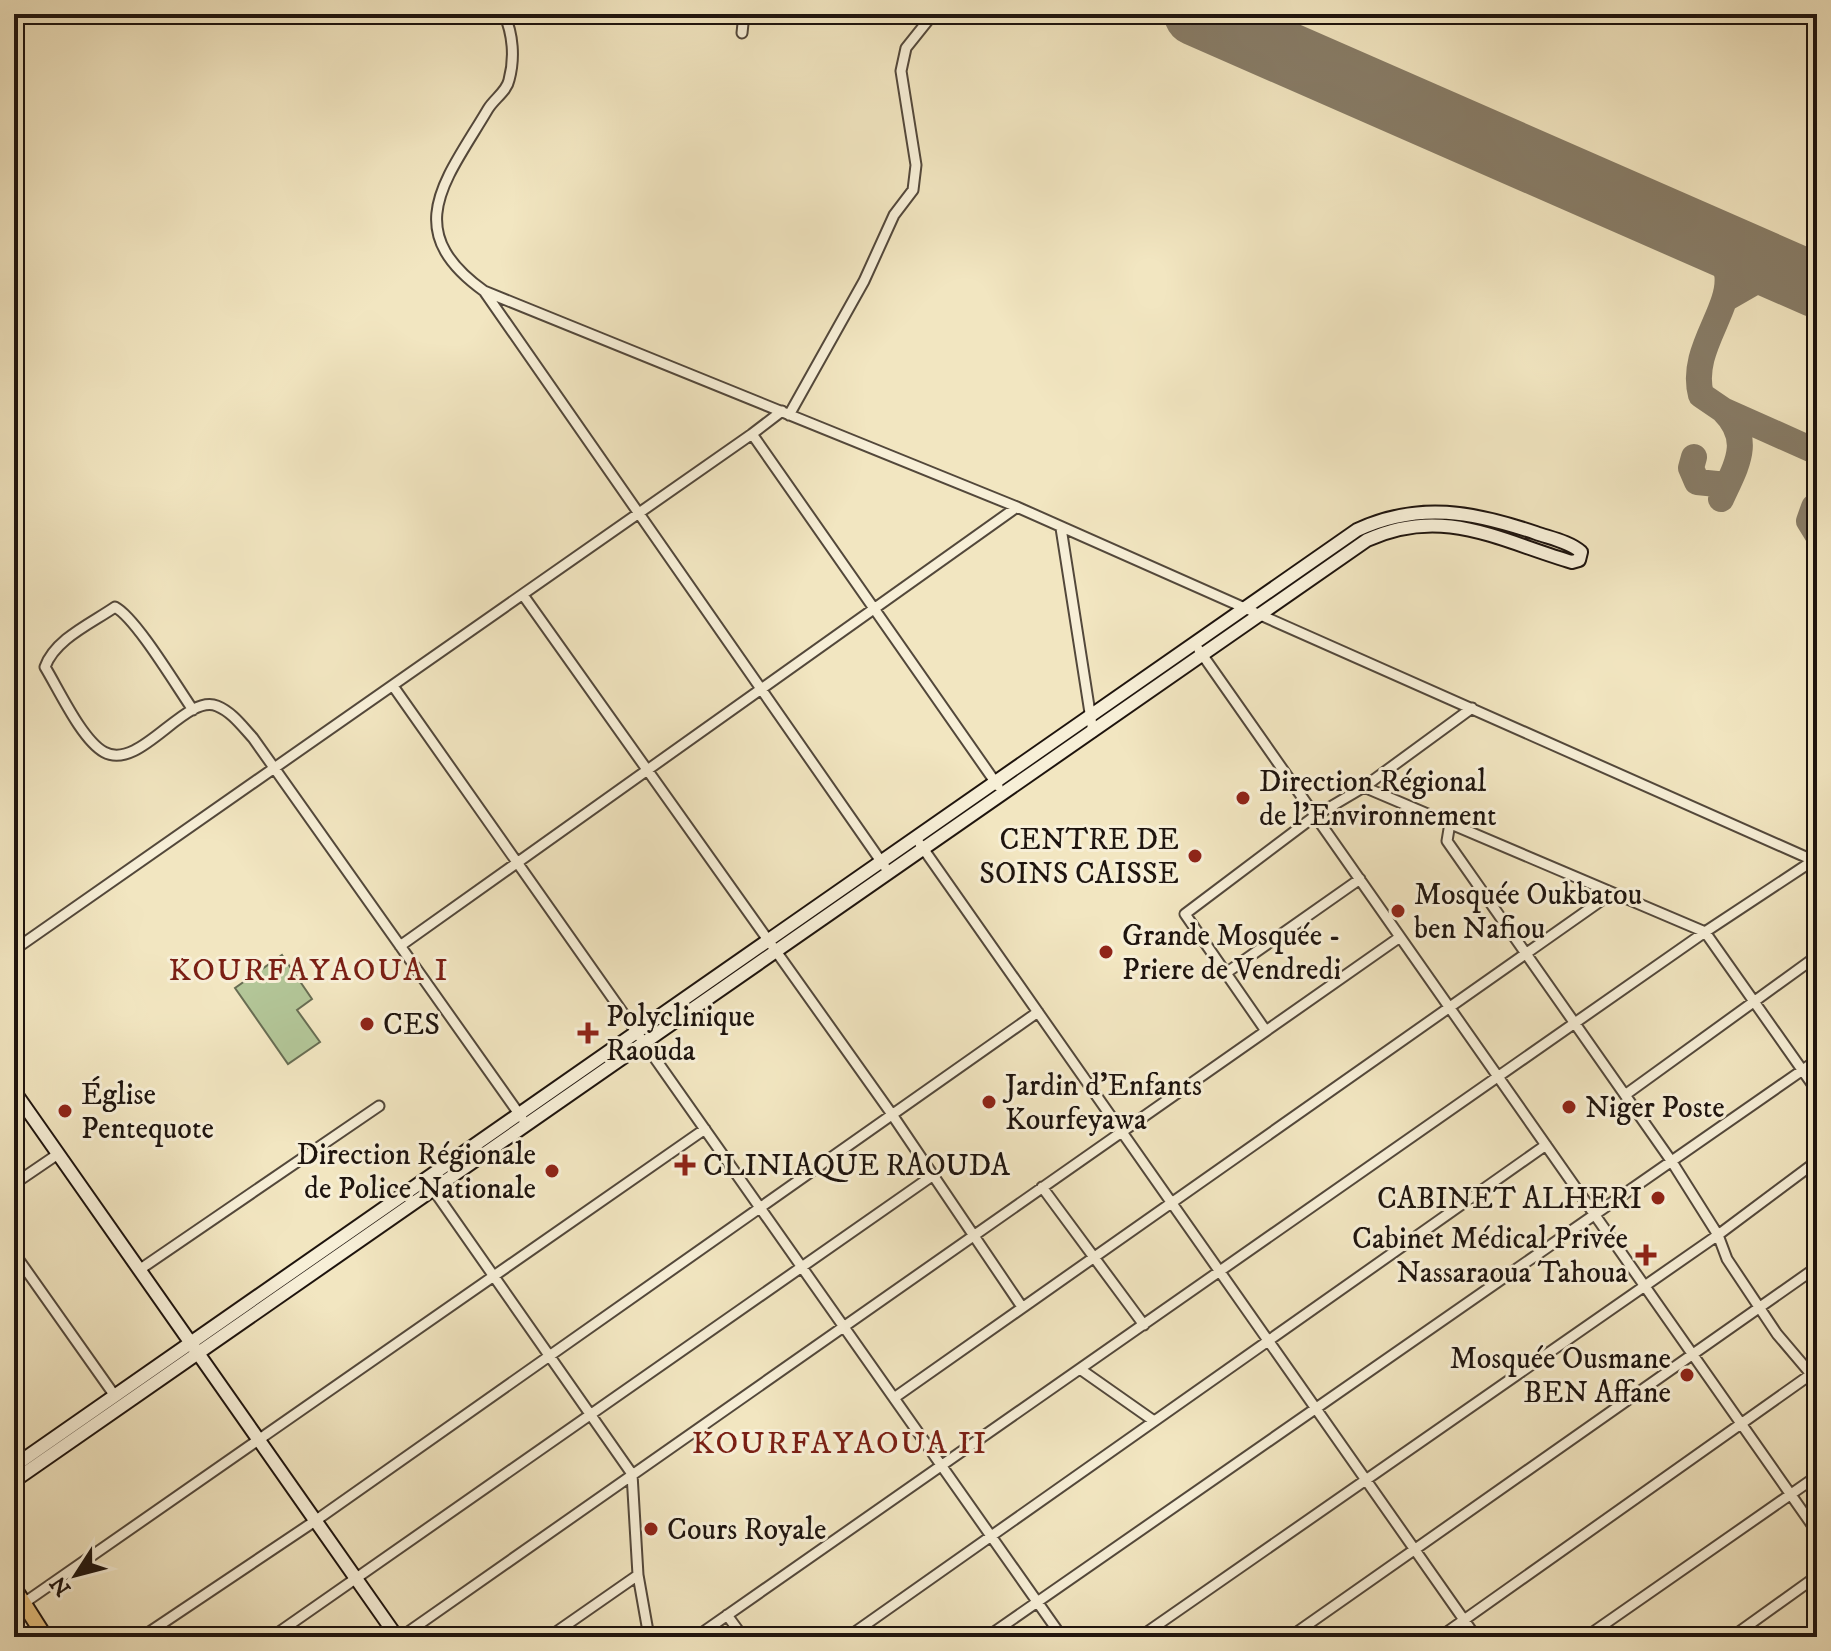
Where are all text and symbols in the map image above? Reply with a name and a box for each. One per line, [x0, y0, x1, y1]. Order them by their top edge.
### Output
place label: Direction Régional de l'Environnement [1259, 764, 1497, 835]
marker: Direction Régional de l'Environnement [1234, 789, 1252, 807]
place label: CENTRE DE SOINS CAISSE [979, 822, 1179, 893]
marker: CENTRE DE SOINS CAISSE [1186, 847, 1204, 865]
place label: Mosquée Oukbatou ben Nafiou [1414, 877, 1642, 948]
marker: Mosquée Oukbatou ben Nafiou [1389, 902, 1407, 920]
place label: Grande Mosquée - Priere de Vendredi [1122, 918, 1341, 989]
marker: Grande Mosquée - Priere de Vendredi [1097, 943, 1115, 961]
district label: KOURFAYAOUA I [168, 951, 450, 991]
place label: Polyclinique Raouda [606, 999, 755, 1070]
place label: CES [383, 1007, 440, 1044]
marker: CES [358, 1015, 376, 1033]
marker: Polyclinique Raouda [577, 1022, 599, 1044]
place label: Jardin d'Enfants Kourfeyawa [1002, 1068, 1202, 1139]
place label: Église Pentequote [81, 1076, 214, 1148]
place label: Niger Poste [1585, 1090, 1725, 1127]
marker: Jardin d'Enfants Kourfeyawa [980, 1093, 998, 1111]
marker: Niger Poste [1560, 1098, 1578, 1116]
marker: Église Pentequote [56, 1102, 74, 1120]
place label: Direction Régionale de Police Nationale [296, 1137, 536, 1208]
place label: CLINIAQUE RAOUDA [703, 1148, 1011, 1185]
marker: CLINIAQUE RAOUDA [674, 1154, 696, 1176]
marker: Direction Régionale de Police Nationale [543, 1162, 561, 1180]
place label: CABINET ALHERI [1377, 1181, 1642, 1218]
marker: CABINET ALHERI [1649, 1189, 1667, 1207]
place label: Cabinet Médical Privée Nassaraoua Tahoua [1352, 1221, 1628, 1292]
marker: Cabinet Médical Privée Nassaraoua Tahoua [1635, 1244, 1657, 1266]
place label: Mosquée Ousmane BEN Affane [1450, 1341, 1671, 1412]
marker: Mosquée Ousmane BEN Affane [1678, 1366, 1696, 1384]
district label: KOURFAYAOUA II [692, 1424, 988, 1464]
place label: Cours Royale [667, 1512, 826, 1549]
marker: Cours Royale [642, 1520, 660, 1538]
north arrow [36, 1535, 116, 1615]
text: N [45, 1571, 77, 1601]

